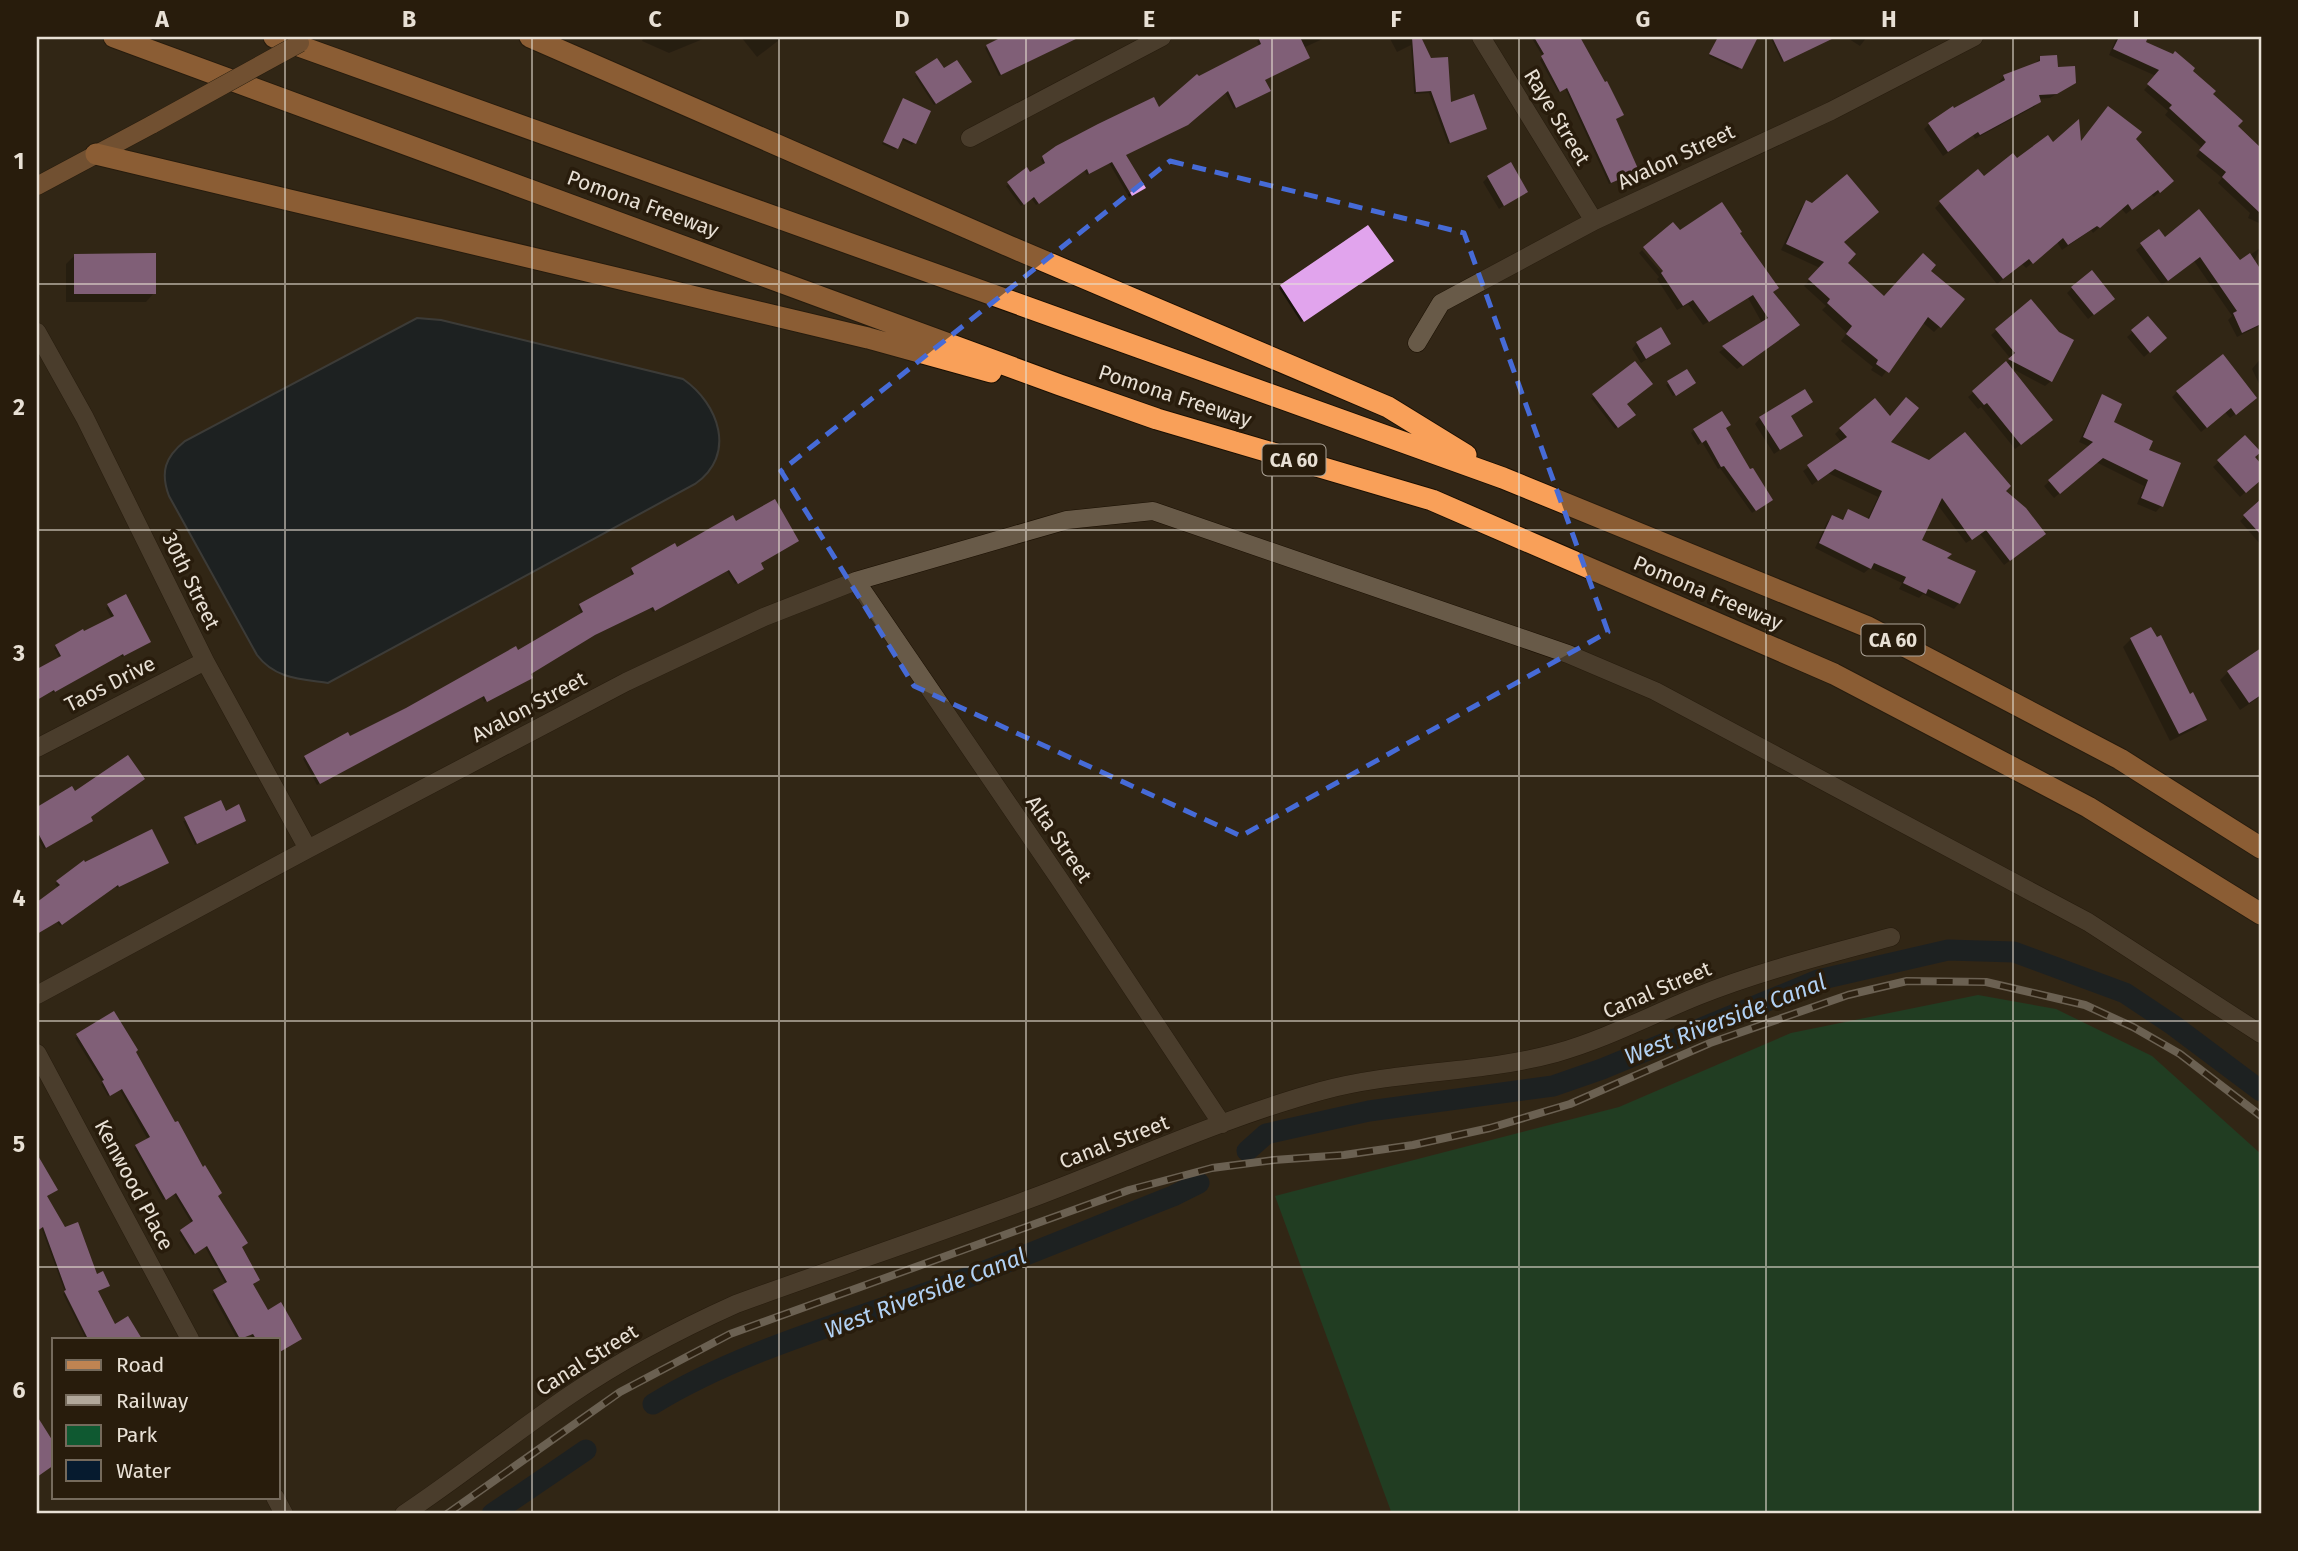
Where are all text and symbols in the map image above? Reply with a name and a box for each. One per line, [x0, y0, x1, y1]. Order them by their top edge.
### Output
text: A [154, 5, 169, 33]
text: B [402, 5, 416, 33]
text: C [648, 5, 662, 33]
text: D [895, 5, 910, 33]
text: E [1143, 5, 1155, 33]
text: F [1390, 5, 1402, 33]
text: G [1636, 5, 1650, 33]
text: H [1881, 5, 1897, 33]
text: I [2133, 5, 2139, 33]
street label: Raye Street [1518, 64, 1596, 170]
street label: Avalon Street [1613, 118, 1739, 195]
text: 1 [14, 147, 24, 175]
street label: Pomona Freeway [564, 164, 723, 244]
street label: Pomona Freeway [1095, 359, 1256, 433]
text: 2 [13, 393, 25, 421]
road number: CA 60 [1262, 444, 1326, 475]
street label: 30th Street [156, 528, 226, 634]
street label: Pomona Freeway [1629, 550, 1787, 636]
road number: CA 60 [1862, 624, 1924, 656]
text: 3 [12, 639, 25, 667]
street label: Taos Drive [60, 650, 160, 718]
street label: Avalon Street [467, 666, 591, 748]
street label: Alta Street [1020, 790, 1098, 888]
text: 4 [13, 884, 26, 912]
street label: Canal Street [1599, 955, 1715, 1024]
water label: West Riverside Canal [1620, 968, 1830, 1070]
street label: Canal Street [1056, 1109, 1173, 1175]
street label: Kenwood Place [89, 1115, 179, 1255]
text: 5 [13, 1130, 25, 1158]
water label: West Riverside Canal [820, 1242, 1030, 1344]
street label: Canal Street [531, 1318, 643, 1402]
legend [52, 1338, 280, 1498]
text: Road [116, 1352, 164, 1378]
text: 6 [13, 1376, 26, 1404]
text: Railway [116, 1388, 189, 1414]
text: Park [116, 1422, 158, 1448]
text: Water [116, 1458, 171, 1484]

